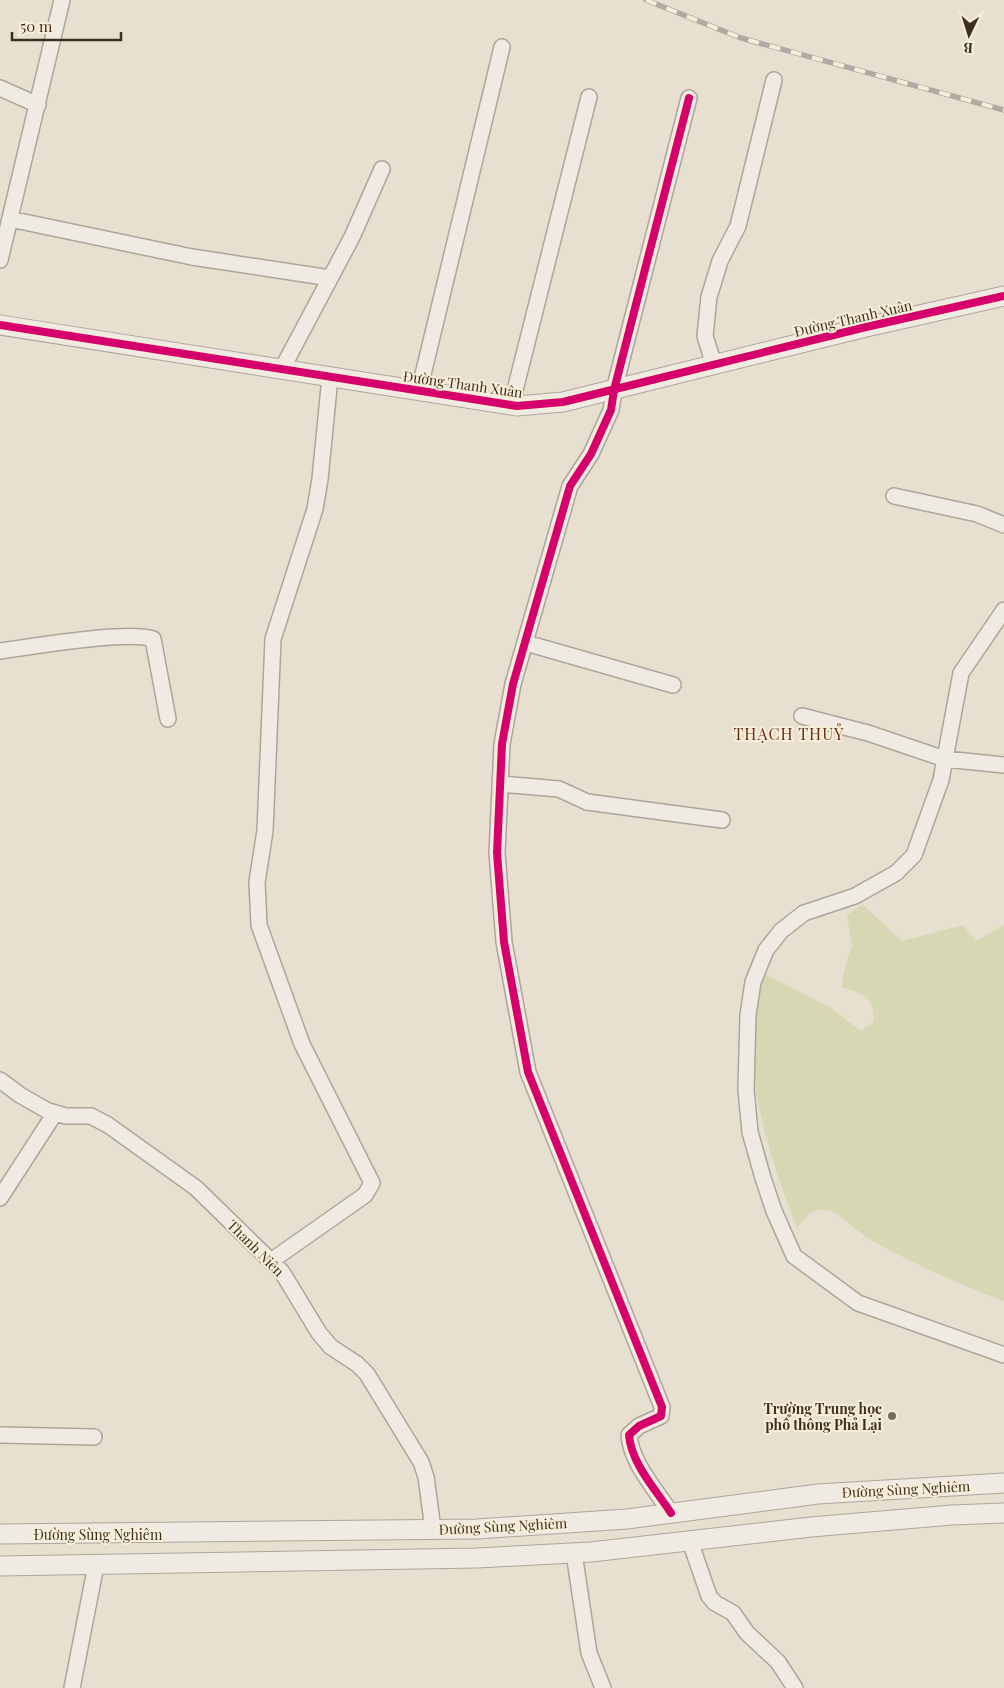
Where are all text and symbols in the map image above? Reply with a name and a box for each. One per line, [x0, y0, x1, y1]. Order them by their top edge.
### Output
scale bar [12, 10, 121, 42]
north arrow [944, 10, 994, 60]
text: 50 m [20, 16, 53, 36]
text: B [963, 39, 973, 58]
street label: Đường Thanh Xuân [792, 295, 914, 341]
street label: Đường Thanh Xuân [402, 366, 525, 402]
district label: THẠCH THUỶ [733, 723, 845, 744]
street label: Thanh Niên [223, 1215, 289, 1281]
place label: Trường Trung học phổ thông Phả Lại [763, 1399, 883, 1434]
marker: Trường Trung học phổ thông Phả Lại [886, 1410, 898, 1422]
street label: Đường Sùng Nghiêm [841, 1476, 971, 1502]
street label: Đường Sùng Nghiêm [438, 1513, 568, 1539]
street label: Đường Sùng Nghiêm [34, 1525, 163, 1544]

